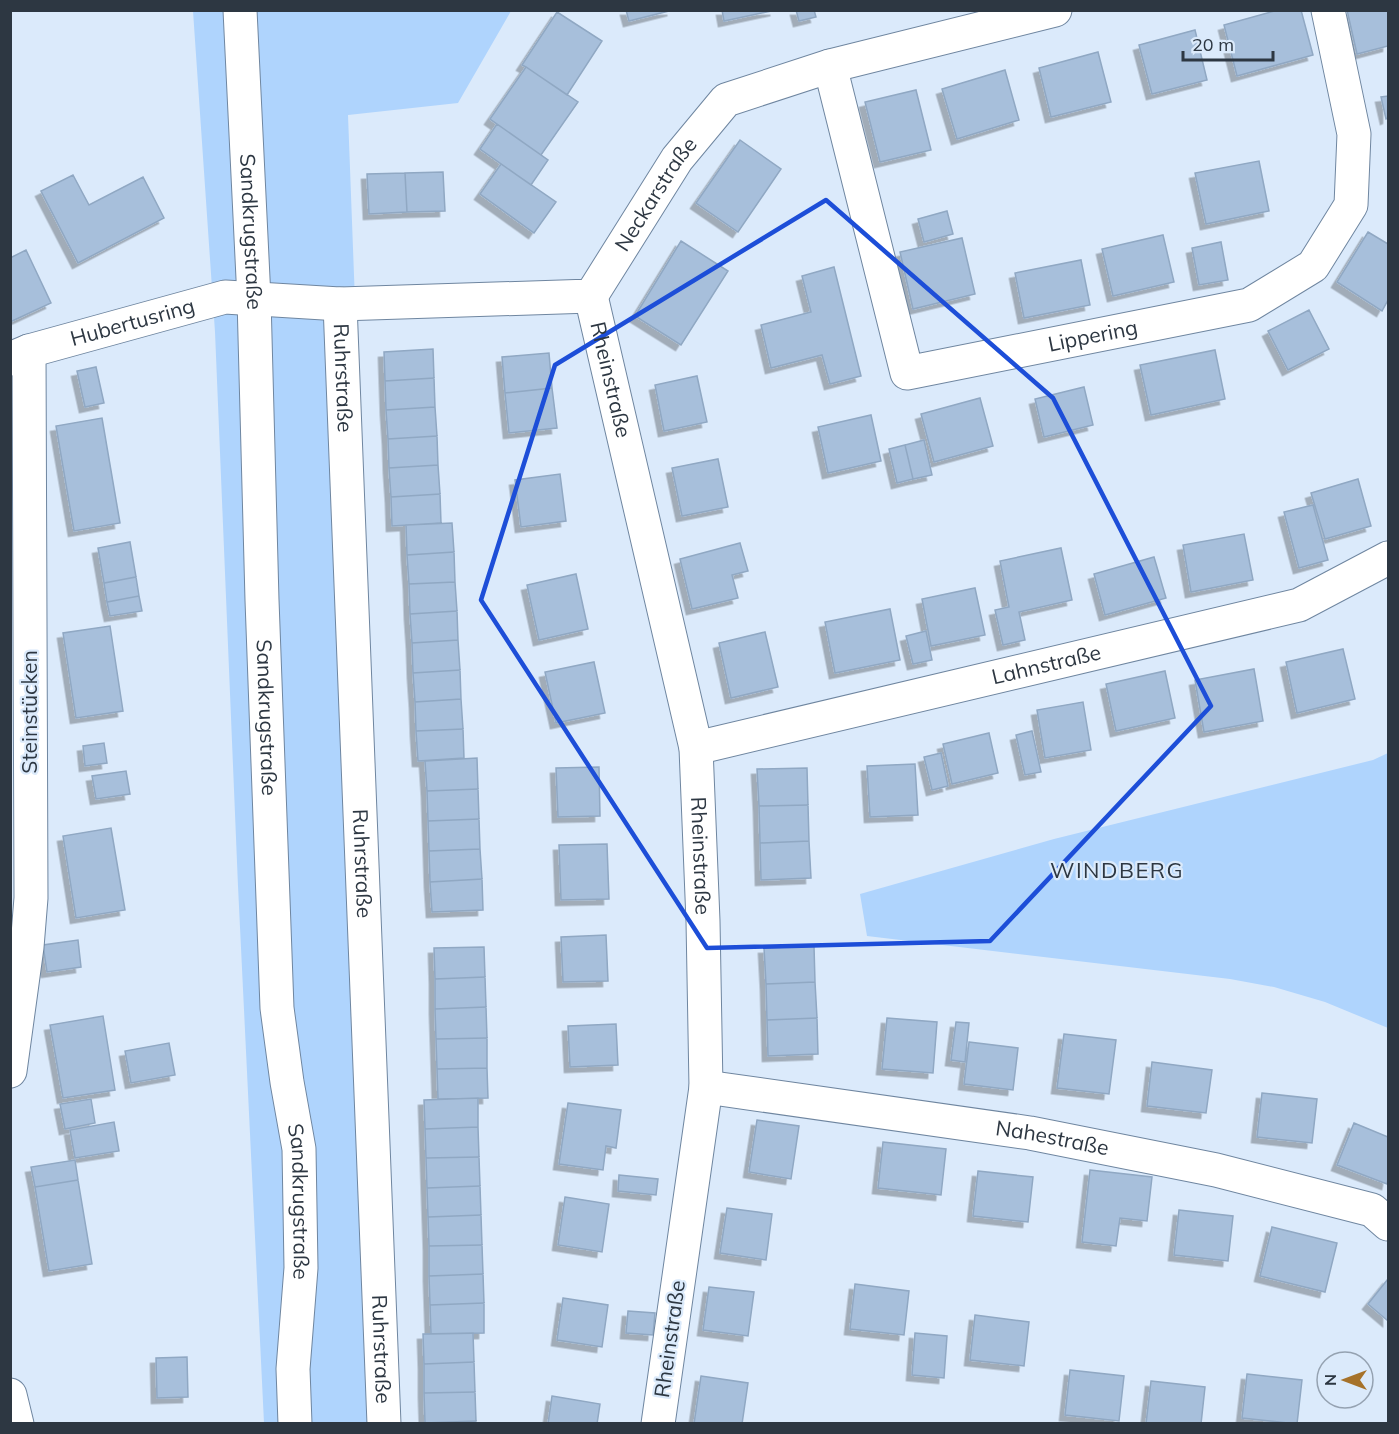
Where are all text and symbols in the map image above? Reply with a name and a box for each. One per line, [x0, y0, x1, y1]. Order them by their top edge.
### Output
scale bar [1183, 24, 1273, 62]
text: 20 m [1192, 33, 1234, 56]
street label: Neckarstraße [609, 131, 702, 256]
street label: Sandkrugstraße [235, 153, 268, 310]
street label: Hubertusring [67, 292, 197, 351]
street label: Lippering [1046, 313, 1140, 357]
street label: Rheinstraße [585, 319, 637, 440]
street label: Ruhrstraße [329, 323, 359, 433]
street label: Lahnstraße [989, 638, 1103, 689]
street label: Sandkrugstraße [251, 639, 283, 796]
street label: Steinstücken [16, 650, 42, 774]
street label: Rheinstraße [686, 796, 717, 915]
street label: Ruhrstraße [348, 809, 378, 919]
district label: WINDBERG [1050, 856, 1184, 884]
street label: Nahestraße [994, 1114, 1111, 1160]
street label: Sandkrugstraße [283, 1121, 315, 1281]
street label: Rheinstraße [648, 1279, 690, 1399]
street label: Ruhrstraße [367, 1294, 397, 1404]
north arrow [1315, 1350, 1375, 1410]
text: N [1320, 1374, 1340, 1386]

